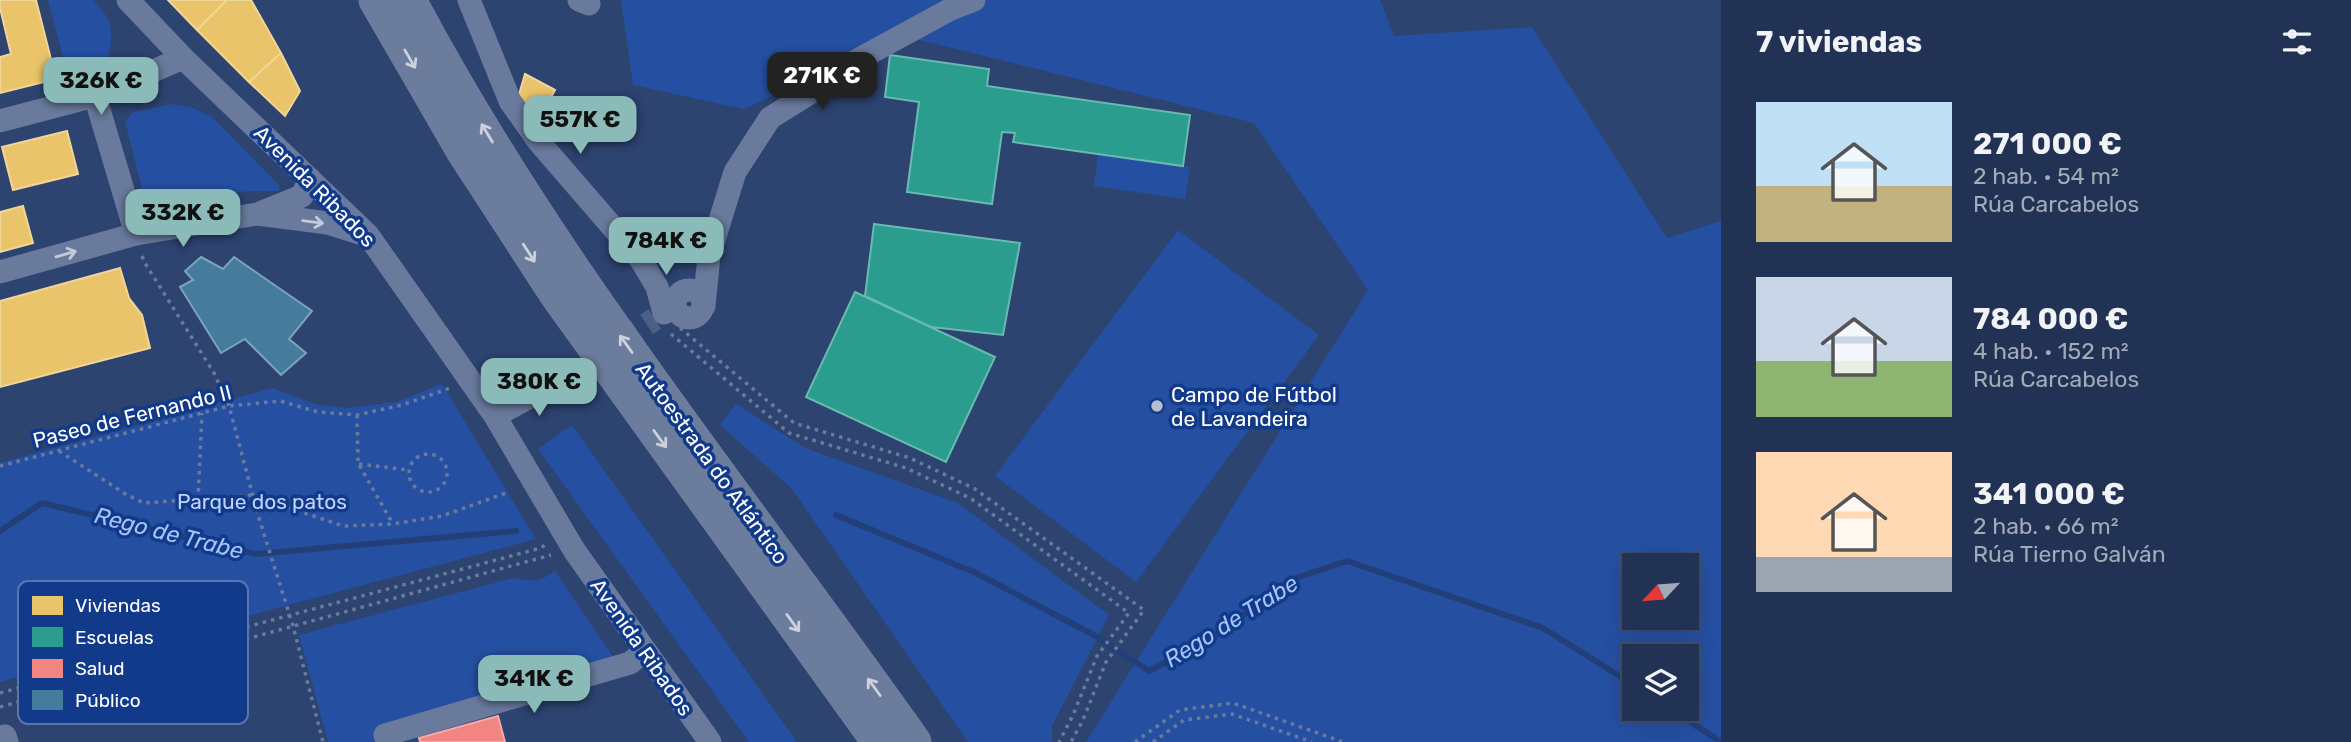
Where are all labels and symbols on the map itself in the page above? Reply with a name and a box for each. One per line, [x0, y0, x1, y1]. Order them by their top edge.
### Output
one-way arrow [404, 48, 417, 69]
pin: 271K € [765, 52, 879, 112]
pin: 326K € [44, 58, 158, 117]
pin: 557K € [523, 96, 637, 156]
street label: Avenida Ribados [249, 120, 381, 252]
one-way arrow [480, 124, 494, 144]
pin: 332K € [126, 190, 240, 249]
one-way arrow [301, 215, 324, 228]
pin: 784K € [609, 218, 723, 277]
one-way arrow [523, 242, 537, 262]
one-way arrow [54, 247, 77, 260]
one-way arrow [618, 335, 633, 354]
street label: Autoestrada do Atlántico [630, 357, 794, 569]
pin: 380K € [482, 358, 596, 418]
street label: Paseo de Fernando II [30, 379, 234, 453]
place label: Campo de Fútbol de Lavandeira [1171, 382, 1337, 431]
marker: Campo de Fútbol de Lavandeira [1149, 398, 1165, 414]
one-way arrow [653, 429, 667, 448]
park label: Parque dos patos [177, 489, 347, 514]
water label: Rego de Trabe [92, 501, 247, 565]
north arrow [1622, 553, 1699, 630]
water label: Rego de Trabe [1159, 569, 1303, 673]
street label: Avenida Ribados [585, 574, 699, 720]
legend [18, 581, 248, 724]
text: Viviendas [75, 594, 161, 617]
one-way arrow [786, 613, 800, 632]
text: Escuelas [75, 626, 154, 649]
pin: 341K € [477, 656, 591, 715]
text: Salud [75, 657, 125, 680]
one-way arrow [867, 677, 882, 696]
text: Público [75, 689, 141, 712]

